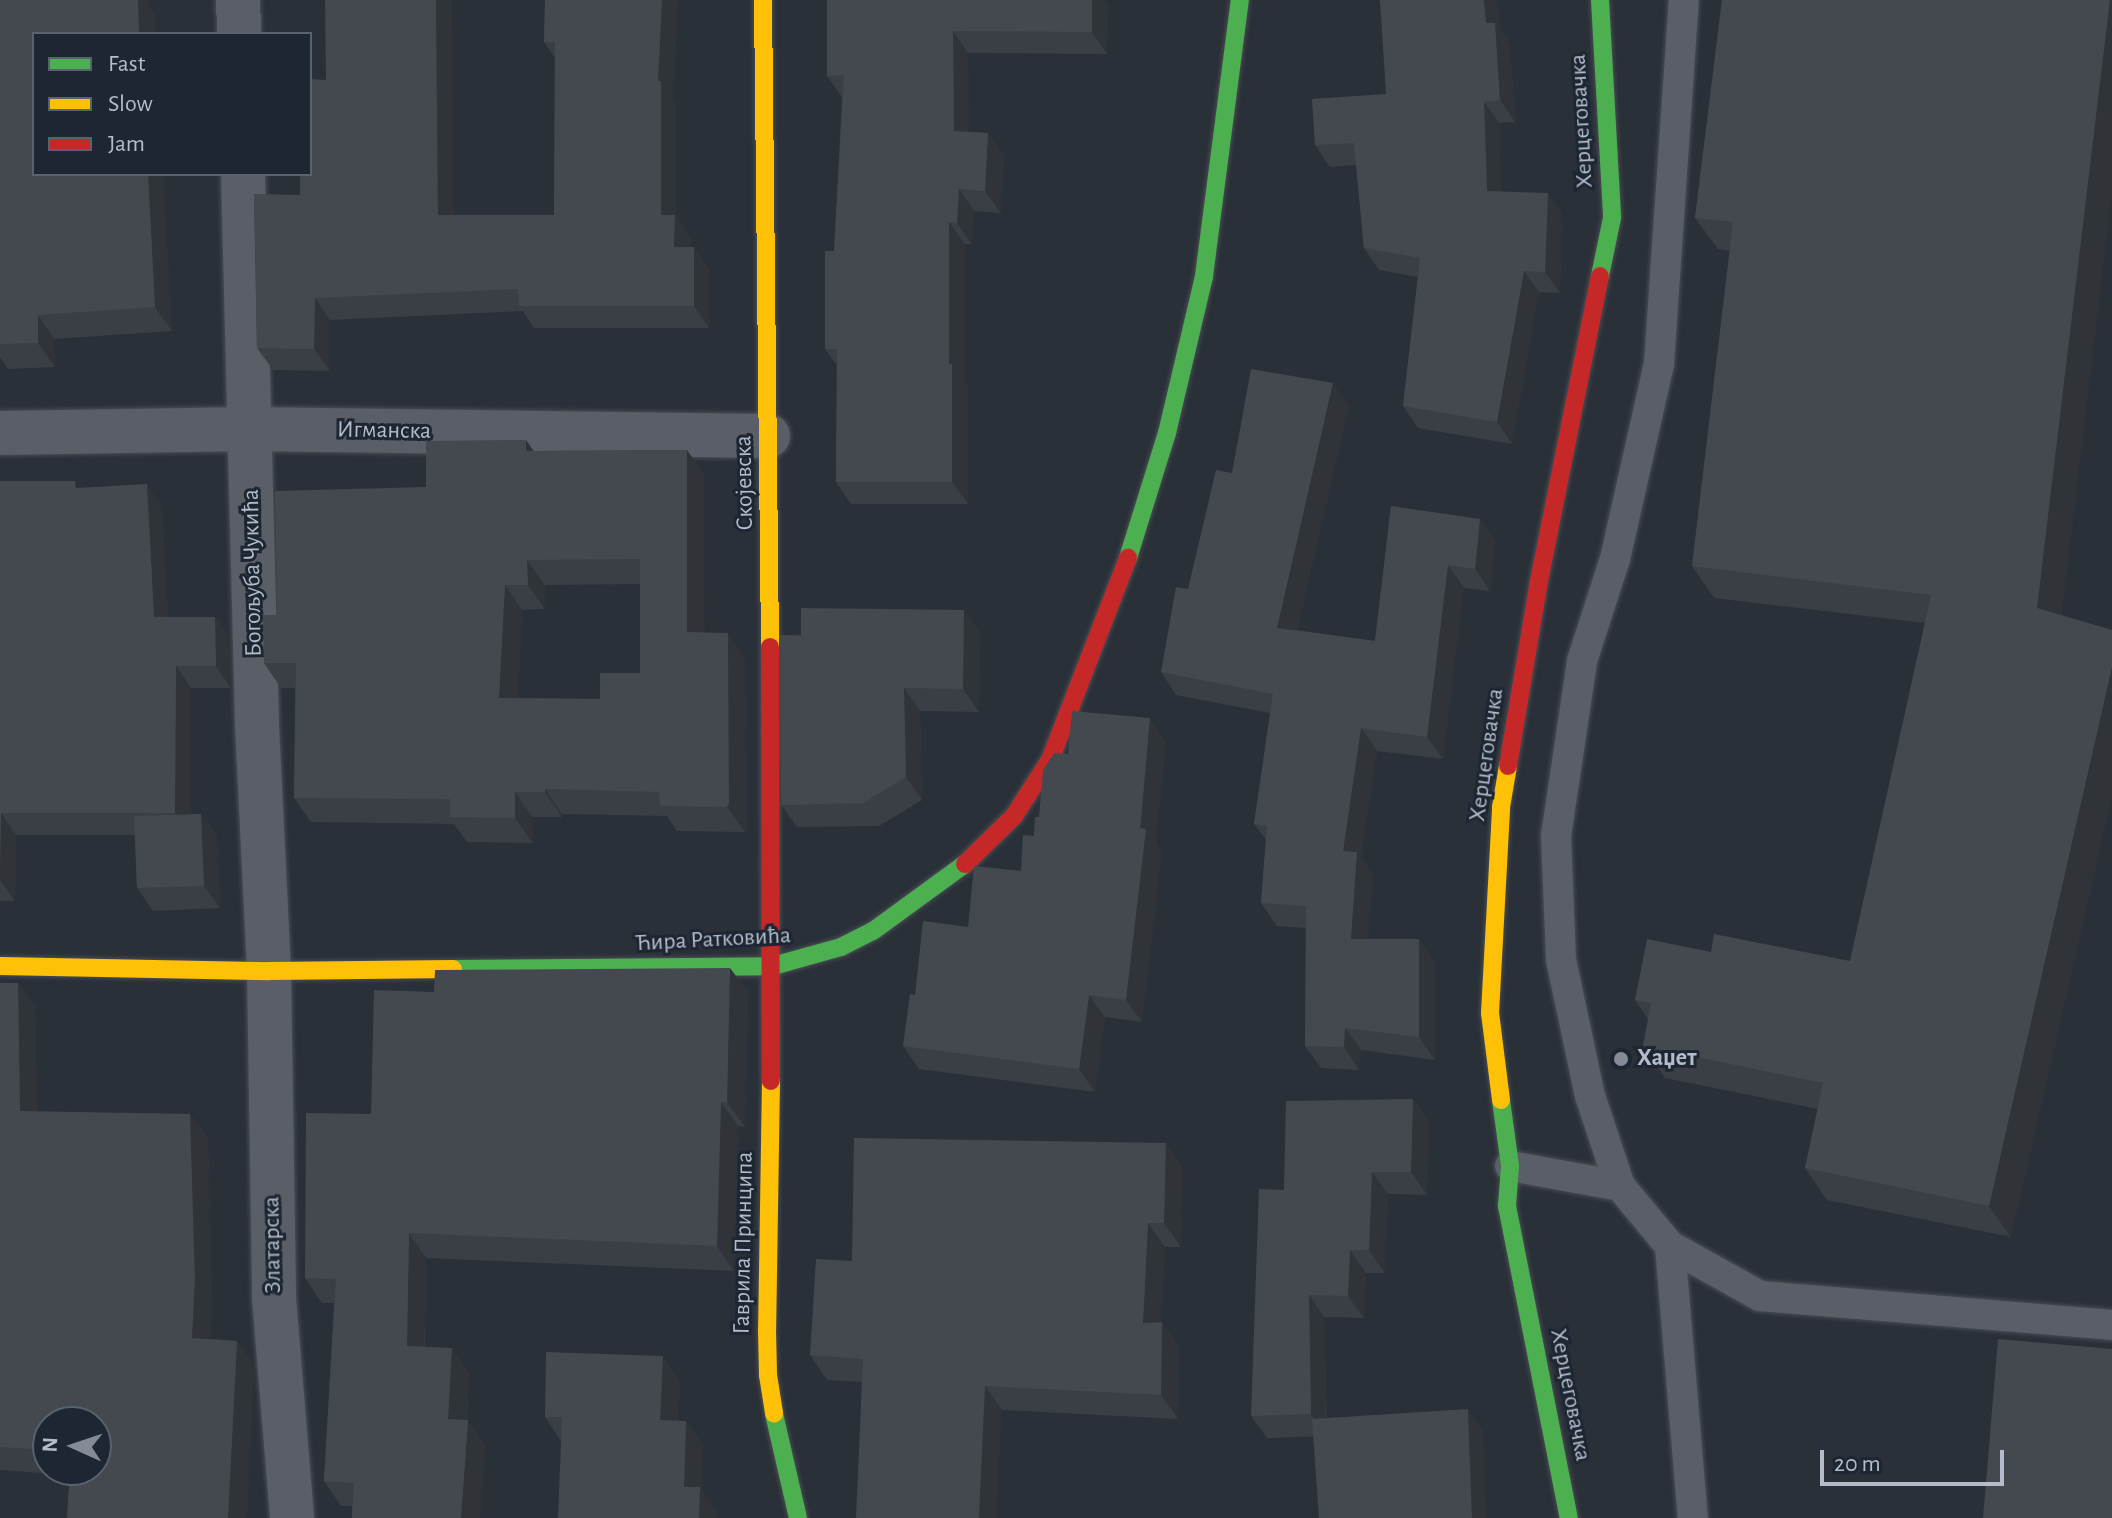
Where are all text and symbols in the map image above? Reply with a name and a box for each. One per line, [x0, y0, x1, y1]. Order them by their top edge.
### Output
legend [32, 32, 312, 176]
text: Fast [108, 52, 145, 76]
street label: Херцеговачка [1564, 53, 1600, 189]
text: Slow [108, 92, 153, 116]
text: Jam [108, 132, 145, 156]
street label: Игманска [337, 416, 431, 446]
street label: Скојевска [730, 435, 760, 531]
street label: Богољуба Чукића [237, 489, 269, 657]
street label: Херцеговачка [1463, 686, 1511, 824]
street label: Ћира Ратковића [634, 922, 792, 958]
place label: Хаџет [1637, 1045, 1697, 1073]
marker: Хаџет [1612, 1050, 1630, 1068]
street label: Гаврила Принципа [728, 1151, 760, 1335]
street label: Златарска [258, 1196, 288, 1294]
street label: Херцеговачка [1543, 1326, 1597, 1464]
north arrow [32, 1406, 112, 1486]
scale bar [1824, 1434, 2008, 1484]
text: N [39, 1437, 61, 1453]
text: 20 m [1834, 1452, 1881, 1476]

